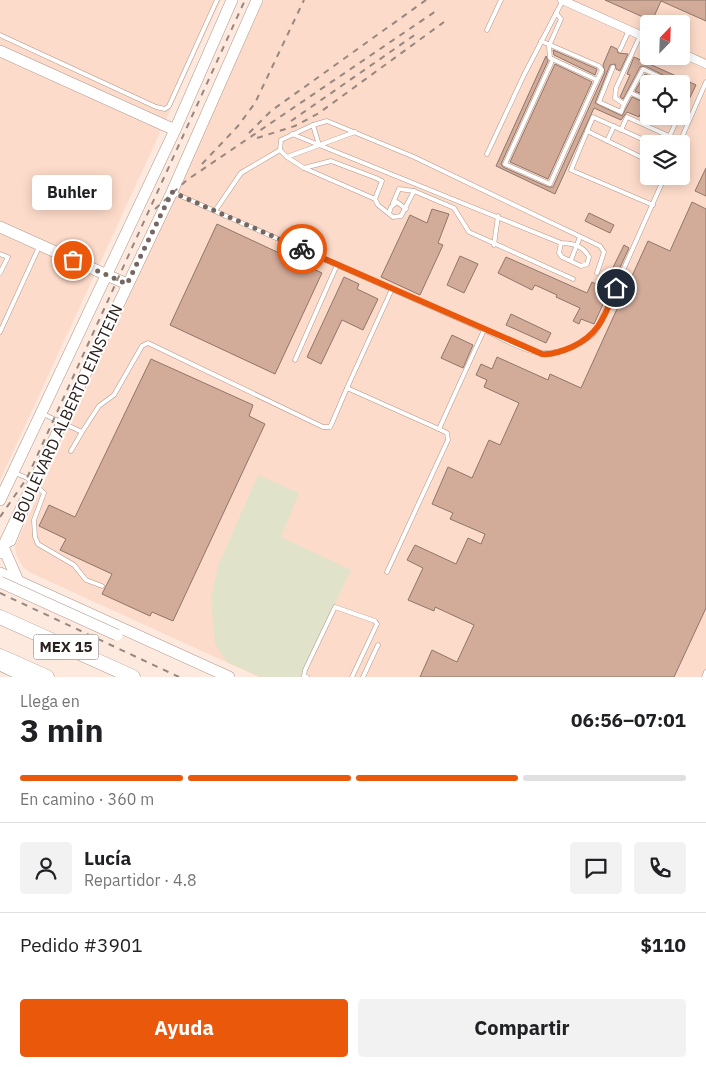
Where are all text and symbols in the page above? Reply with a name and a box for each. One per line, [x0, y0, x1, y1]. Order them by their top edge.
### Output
north arrow [640, 15, 690, 65]
map controls [640, 15, 690, 185]
button: locate [640, 75, 690, 125]
button: layers [640, 135, 690, 185]
callout: Buhler [33, 175, 113, 210]
text: Buhler [47, 182, 97, 202]
courier [277, 224, 327, 274]
icon: bike [288, 235, 316, 263]
pin [52, 239, 94, 281]
icon: bag [59, 246, 87, 274]
pin [595, 267, 637, 309]
icon: home [602, 274, 630, 302]
street label: BOULEVARD ALBERTO EINSTEIN [8, 301, 126, 525]
road number: MEX 15 [34, 634, 98, 660]
text: Llega en [20, 691, 80, 711]
text: 06:56–07:01 [571, 708, 686, 732]
text: 3 min [20, 709, 104, 751]
text: En camino · 360 m [20, 789, 154, 809]
button: person [20, 842, 72, 894]
button: chat [570, 842, 622, 894]
button: phone [634, 842, 686, 894]
text: Lucía [84, 846, 131, 870]
text: Repartidor · 4.8 [84, 870, 197, 890]
text: Pedido #3901 [20, 933, 143, 957]
text: $110 [640, 933, 686, 957]
button: Ayuda [20, 999, 348, 1057]
button: Compartir [358, 999, 686, 1057]

